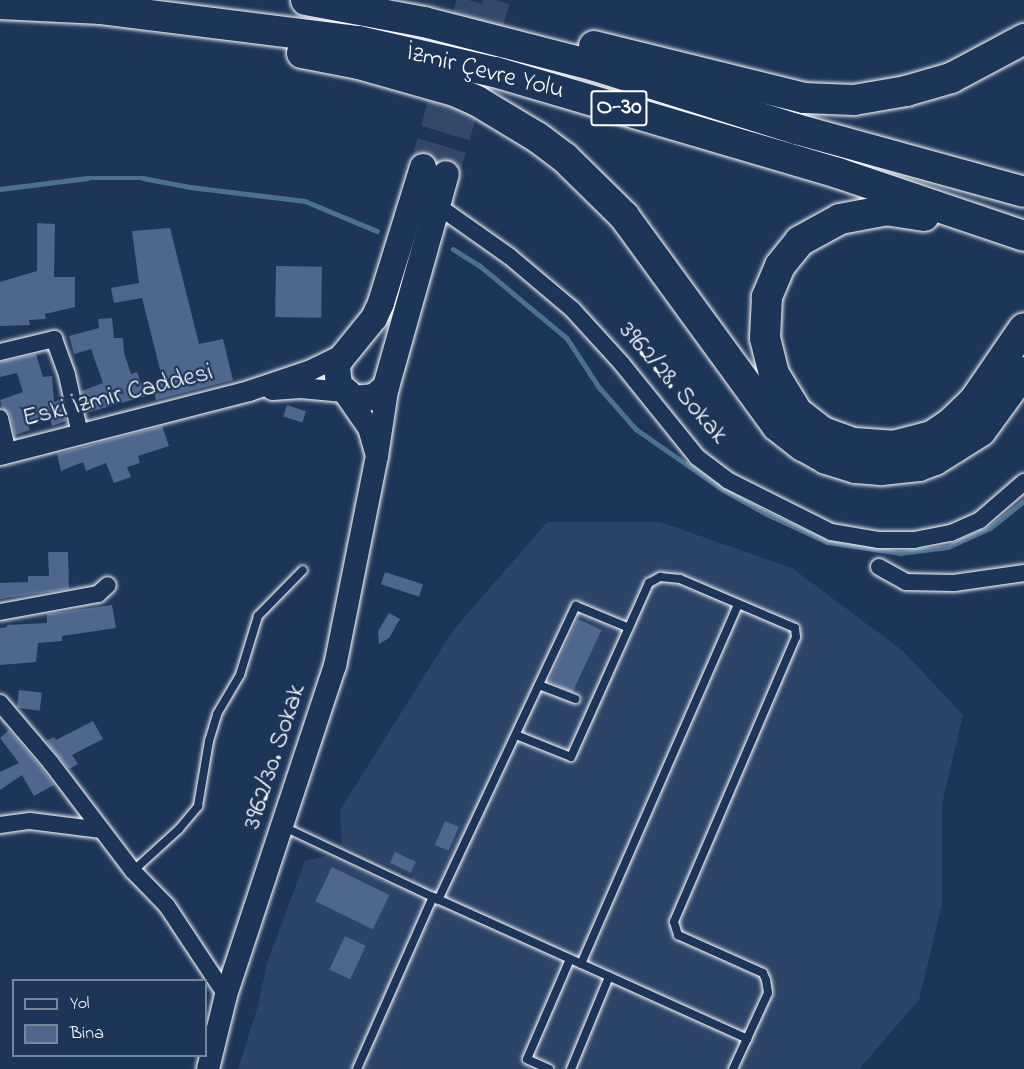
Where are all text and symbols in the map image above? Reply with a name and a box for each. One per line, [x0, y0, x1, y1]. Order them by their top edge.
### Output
street label: İzmir Çevre Yolu [403, 38, 567, 108]
road number: O-30 [589, 87, 649, 129]
street label: 3962/28. Sokak [610, 317, 734, 451]
street label: Eski İzmir Caddesi [20, 358, 216, 436]
street label: 3962/30. Sokak [238, 680, 314, 834]
legend [12, 979, 207, 1057]
text: Yol [70, 991, 90, 1017]
text: Bina [70, 1021, 104, 1047]

